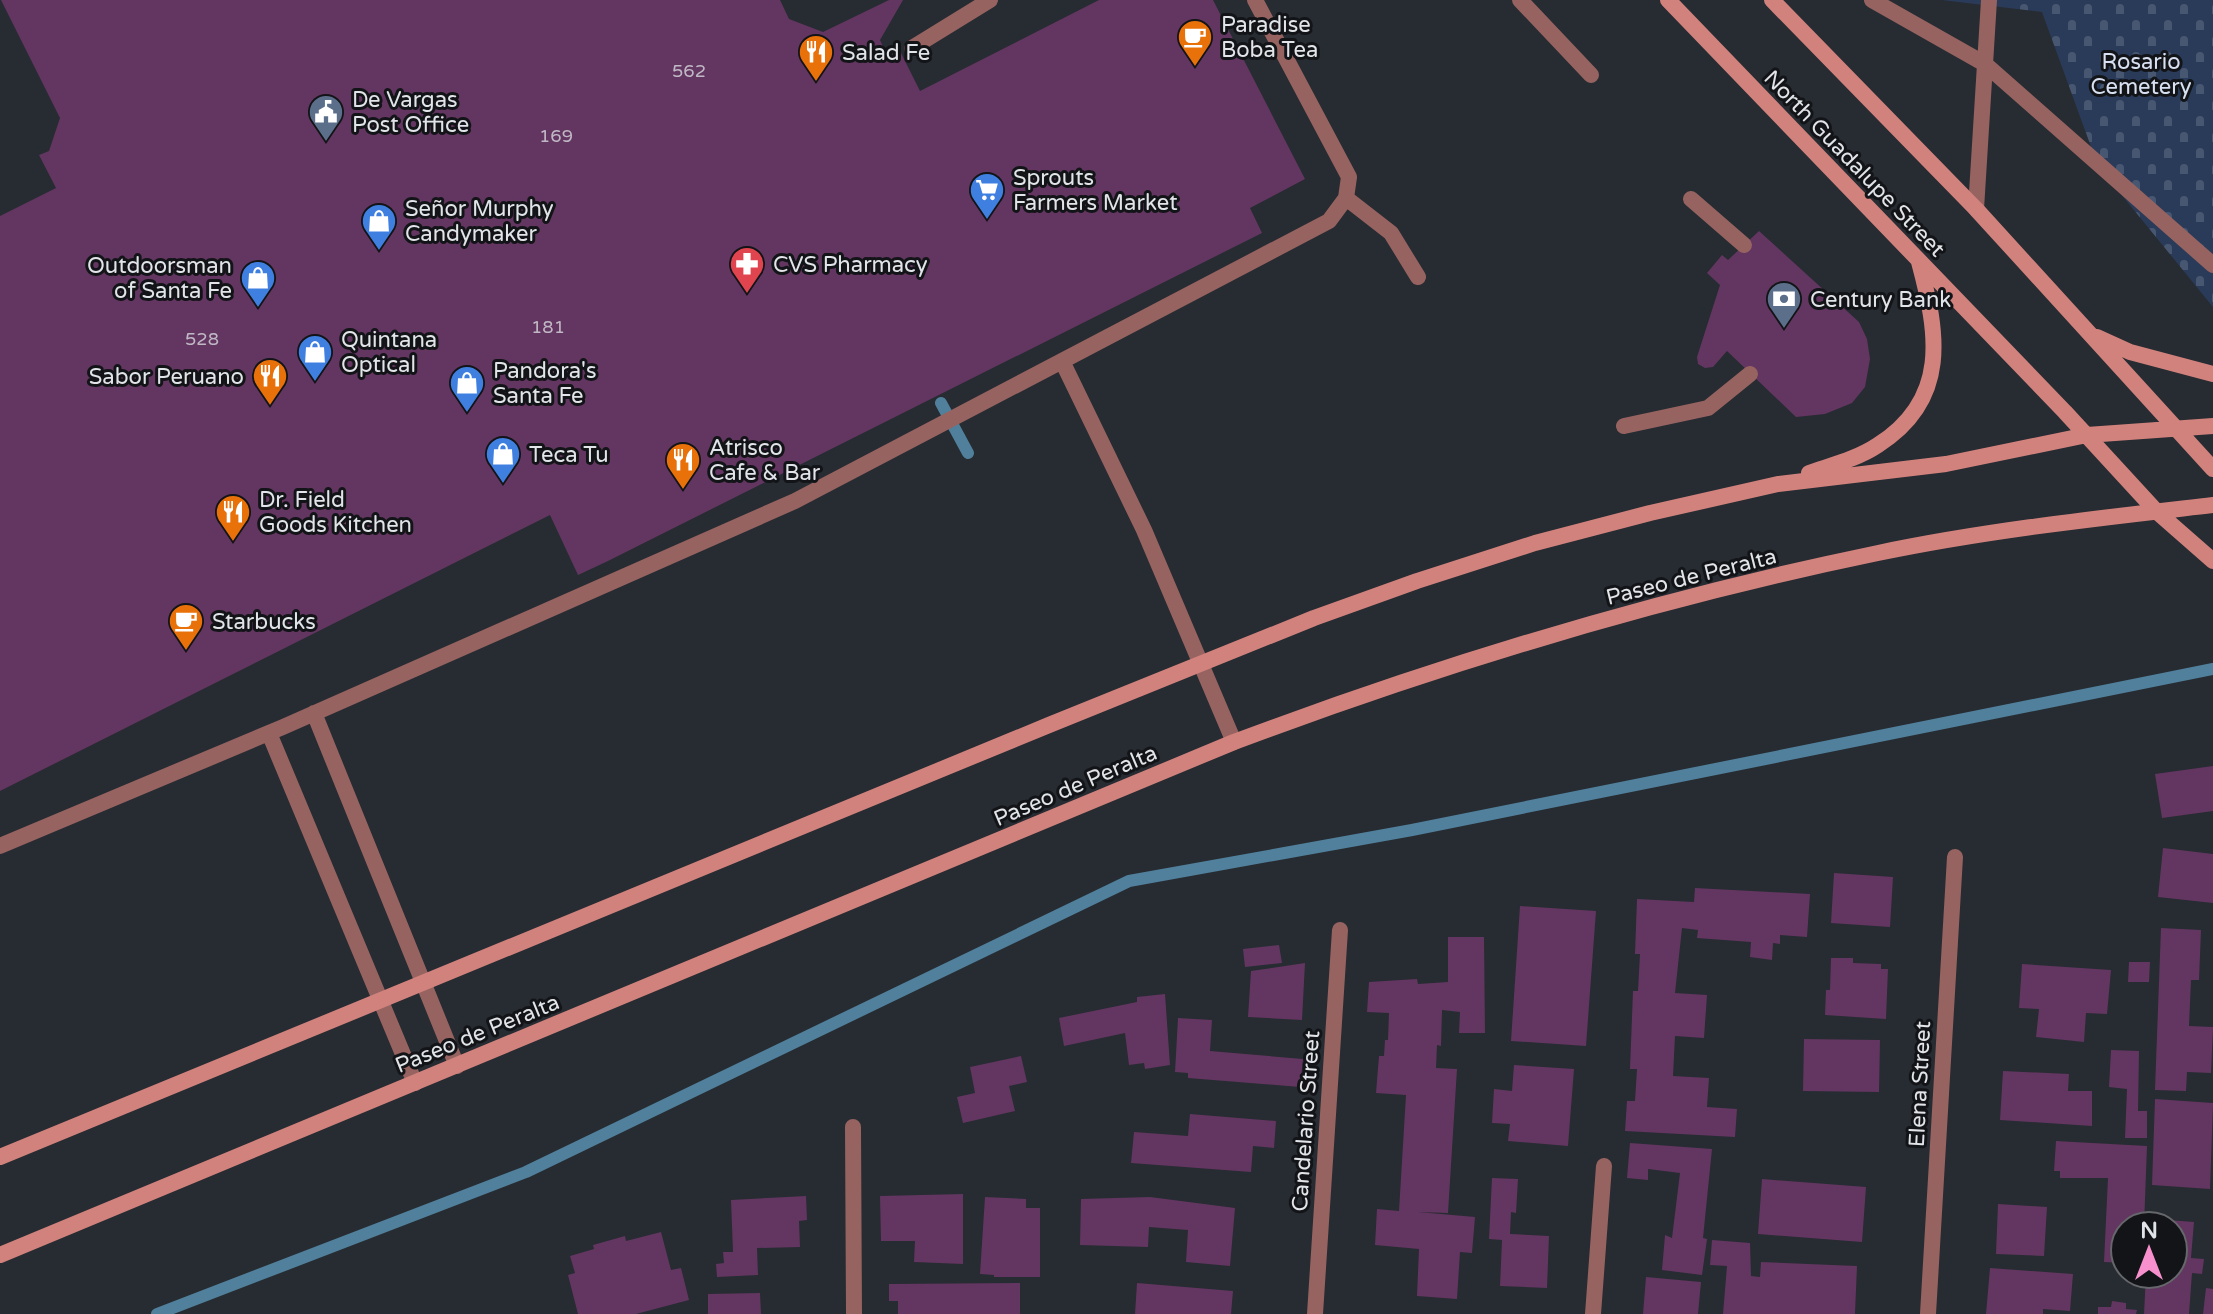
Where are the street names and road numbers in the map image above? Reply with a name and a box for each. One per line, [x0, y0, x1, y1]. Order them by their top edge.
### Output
street label: North Guadalupe Street [1758, 65, 1950, 262]
street label: Paseo de Peralta [1603, 543, 1779, 611]
street label: Paseo de Peralta [990, 740, 1161, 832]
street label: Paseo de Peralta [392, 989, 563, 1079]
street label: Elena Street [1904, 1020, 1936, 1148]
street label: Candelario Street [1287, 1030, 1325, 1212]

